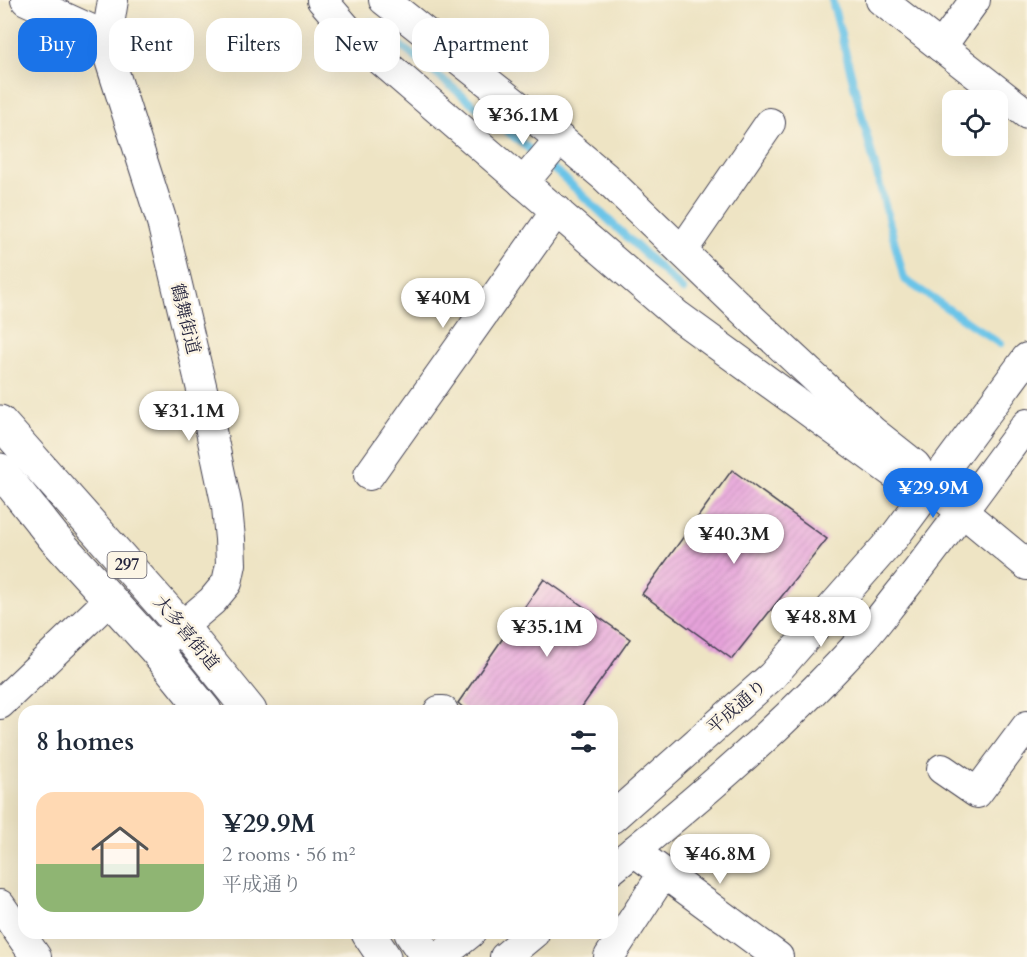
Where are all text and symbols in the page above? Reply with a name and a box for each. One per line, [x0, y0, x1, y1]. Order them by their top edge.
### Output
chip: Buy [18, 18, 97, 72]
chip: Rent [109, 18, 194, 72]
chip: Filters [206, 18, 302, 72]
chip: New [314, 18, 400, 72]
chip: Apartment [412, 18, 549, 72]
map controls [942, 90, 1008, 156]
button: locate [942, 90, 1008, 156]
pin: ¥36.1M [474, 95, 572, 146]
text: ¥36.1M [487, 101, 559, 128]
pin: ¥40M [407, 278, 479, 329]
street label: 鶴舞街道 [164, 281, 206, 357]
text: ¥40M [415, 284, 471, 311]
pin: ¥31.1M [140, 391, 238, 442]
text: ¥31.1M [153, 397, 225, 424]
pin: ¥29.9M [884, 468, 982, 519]
text: ¥29.9M [897, 474, 969, 501]
pin: ¥40.3M [685, 514, 783, 565]
text: ¥40.3M [698, 520, 770, 547]
road number: 297 [108, 552, 146, 578]
street label: 大多喜街道 [147, 590, 225, 676]
pin: ¥48.8M [772, 597, 870, 648]
text: ¥48.8M [785, 603, 857, 630]
pin: ¥35.1M [498, 607, 596, 658]
text: ¥35.1M [511, 613, 583, 640]
street label: 平成通り [702, 674, 772, 740]
text: 8 homes [36, 724, 134, 759]
icon: filters [567, 725, 600, 758]
text: ¥29.9M [222, 806, 315, 841]
icon: home [84, 816, 156, 888]
pin: ¥46.8M [671, 834, 769, 885]
text: ¥46.8M [684, 840, 756, 867]
text: 2 rooms · 56 m² [222, 841, 355, 868]
text: 平成通り [222, 871, 302, 898]

